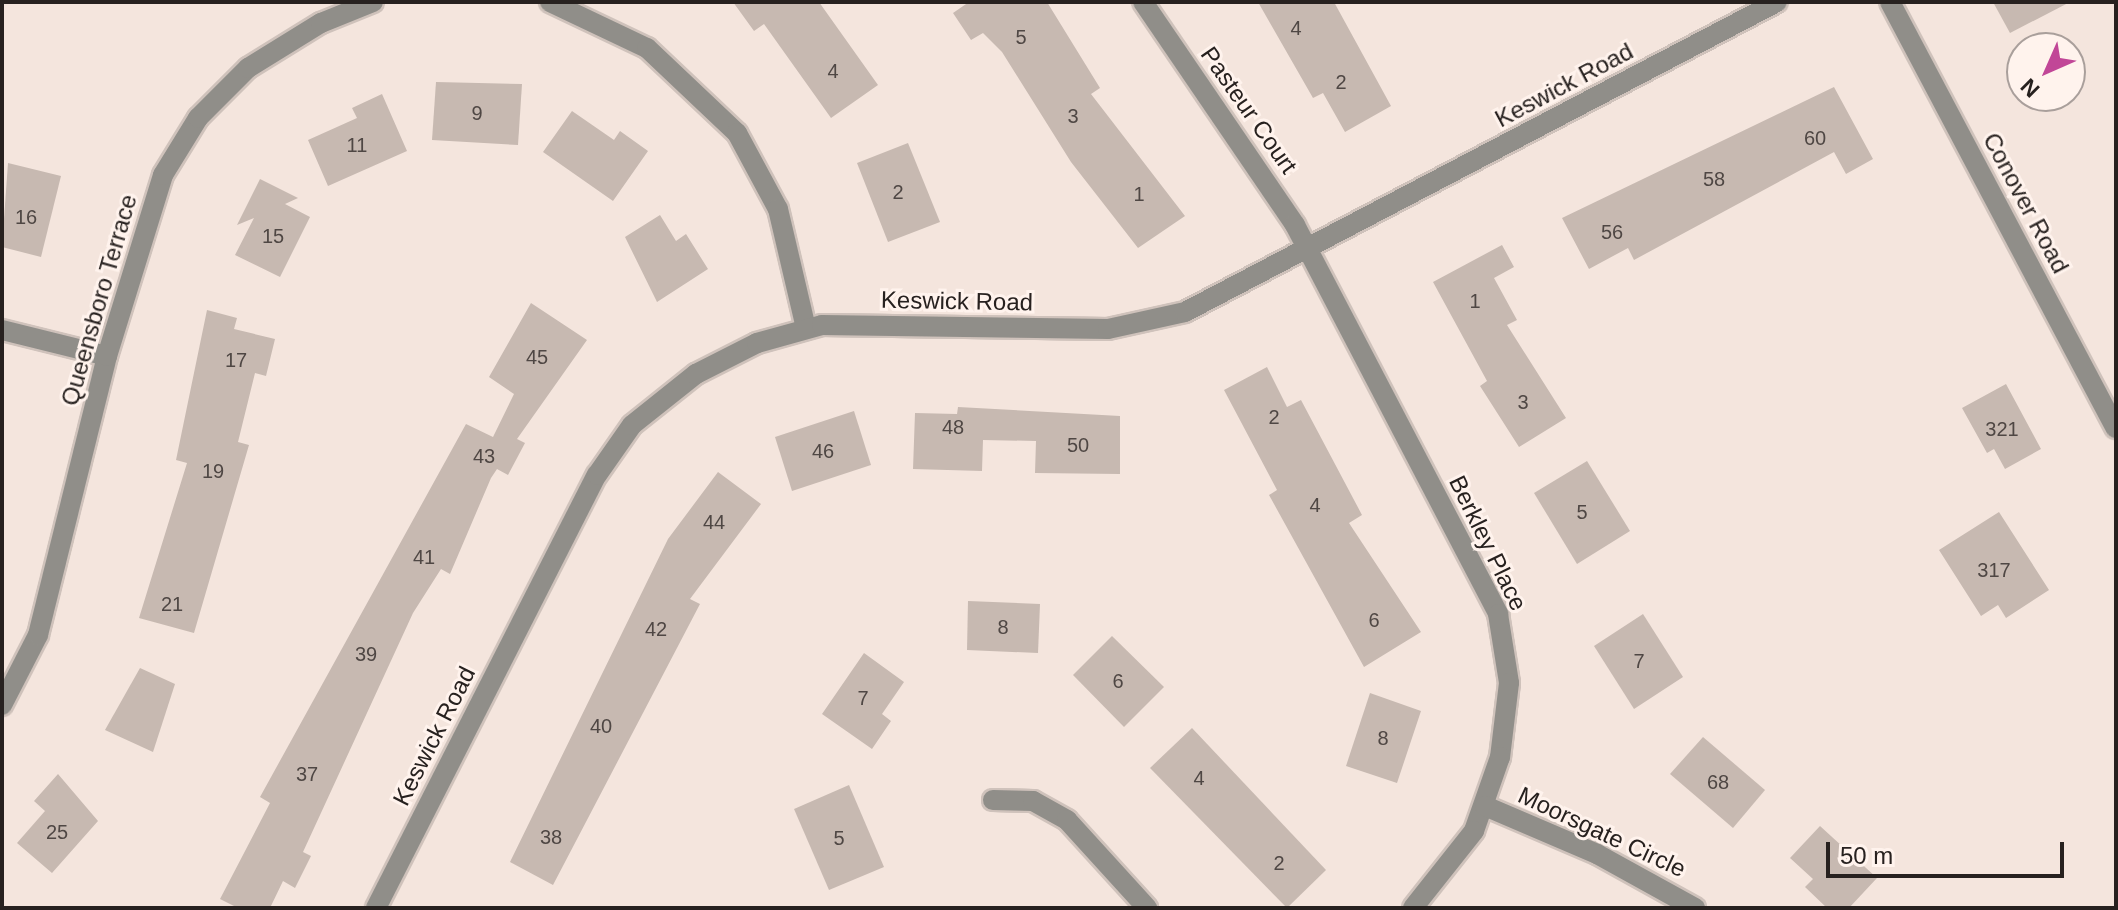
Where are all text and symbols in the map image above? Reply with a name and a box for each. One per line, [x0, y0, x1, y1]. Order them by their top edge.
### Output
house number: 4 [1290, 16, 1302, 40]
house number: 5 [1015, 25, 1027, 49]
north arrow [2006, 32, 2086, 112]
street label: Keswick Road [1490, 37, 1638, 133]
street label: Pasteur Court [1195, 41, 1303, 179]
house number: 4 [827, 59, 839, 83]
house number: 2 [1335, 70, 1347, 94]
text: N [2016, 73, 2045, 102]
house number: 9 [471, 101, 483, 125]
house number: 3 [1067, 104, 1079, 128]
house number: 60 [1804, 126, 1826, 150]
street label: Conover Road [1977, 128, 2075, 278]
house number: 11 [347, 133, 367, 157]
house number: 58 [1703, 167, 1725, 191]
house number: 2 [892, 180, 904, 204]
house number: 1 [1133, 182, 1145, 206]
street label: Queensboro Terrace [55, 191, 143, 409]
house number: 16 [15, 205, 37, 229]
house number: 56 [1601, 220, 1623, 244]
house number: 15 [262, 224, 284, 248]
street label: Keswick Road [881, 285, 1033, 317]
house number: 1 [1469, 289, 1481, 313]
house number: 45 [526, 345, 548, 369]
house number: 17 [225, 348, 247, 372]
house number: 3 [1517, 390, 1529, 414]
house number: 2 [1268, 405, 1280, 429]
house number: 48 [942, 415, 964, 439]
house number: 321 [1985, 417, 2019, 441]
house number: 50 [1067, 433, 1089, 457]
house number: 46 [812, 439, 834, 463]
house number: 43 [473, 444, 495, 468]
house number: 19 [202, 459, 224, 483]
street label: Berkley Place [1443, 471, 1533, 615]
house number: 4 [1309, 493, 1321, 517]
house number: 5 [1576, 500, 1588, 524]
house number: 44 [703, 510, 725, 534]
house number: 41 [413, 545, 435, 569]
house number: 317 [1977, 558, 2011, 582]
house number: 21 [161, 592, 183, 616]
house number: 6 [1368, 608, 1380, 632]
house number: 8 [997, 615, 1009, 639]
house number: 42 [645, 617, 667, 641]
house number: 39 [355, 642, 377, 666]
house number: 7 [1633, 649, 1645, 673]
street label: Keswick Road [387, 662, 481, 810]
house number: 6 [1112, 669, 1124, 693]
house number: 7 [857, 686, 869, 710]
house number: 40 [590, 714, 612, 738]
house number: 8 [1377, 726, 1389, 750]
house number: 37 [296, 762, 318, 786]
house number: 4 [1193, 766, 1205, 790]
house number: 68 [1707, 770, 1729, 794]
street label: Moorsgate Circle [1514, 781, 1690, 883]
house number: 25 [46, 820, 68, 844]
house number: 38 [540, 825, 562, 849]
house number: 5 [833, 826, 845, 850]
scale bar [1830, 826, 2068, 876]
text: 50 m [1840, 842, 1893, 869]
house number: 2 [1273, 851, 1285, 875]

